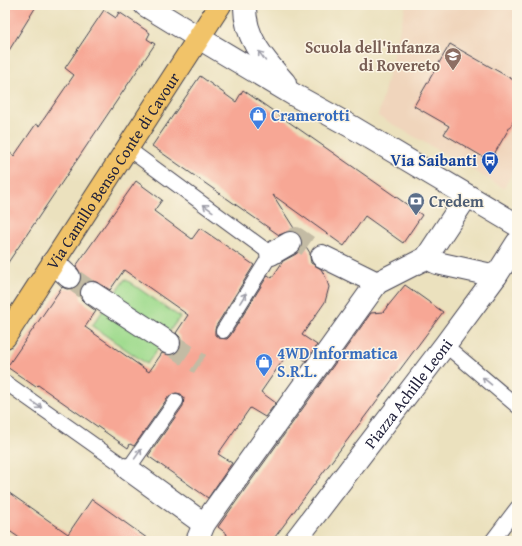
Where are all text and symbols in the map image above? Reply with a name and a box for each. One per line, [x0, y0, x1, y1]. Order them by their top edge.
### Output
place label: Scuola dell'infanza di Rovereto [305, 35, 441, 77]
school or university icon: Scuola dell'infanza di Rovereto [443, 46, 463, 71]
one-way arrow [258, 50, 266, 61]
street label: Via Camillo Benso Conte di Cavour [40, 67, 186, 274]
place label: Cramerotti [271, 103, 350, 127]
shop icon: Cramerotti [248, 105, 268, 130]
place label: Via Saibanti [391, 148, 477, 172]
bus stop icon: Via Saibanti [480, 150, 500, 175]
place label: Credem [429, 189, 484, 213]
bank icon: Credem [406, 191, 426, 216]
one-way arrow [203, 204, 214, 212]
one-way arrow [240, 292, 248, 304]
street label: Piazza Achille Leoni [358, 333, 458, 453]
place label: 4WD Informatica S.R.L. [277, 341, 398, 383]
shop icon: 4WD Informatica S.R.L. [254, 352, 274, 377]
one-way arrow [482, 376, 493, 385]
one-way arrow [31, 401, 42, 409]
one-way arrow [134, 449, 142, 460]

